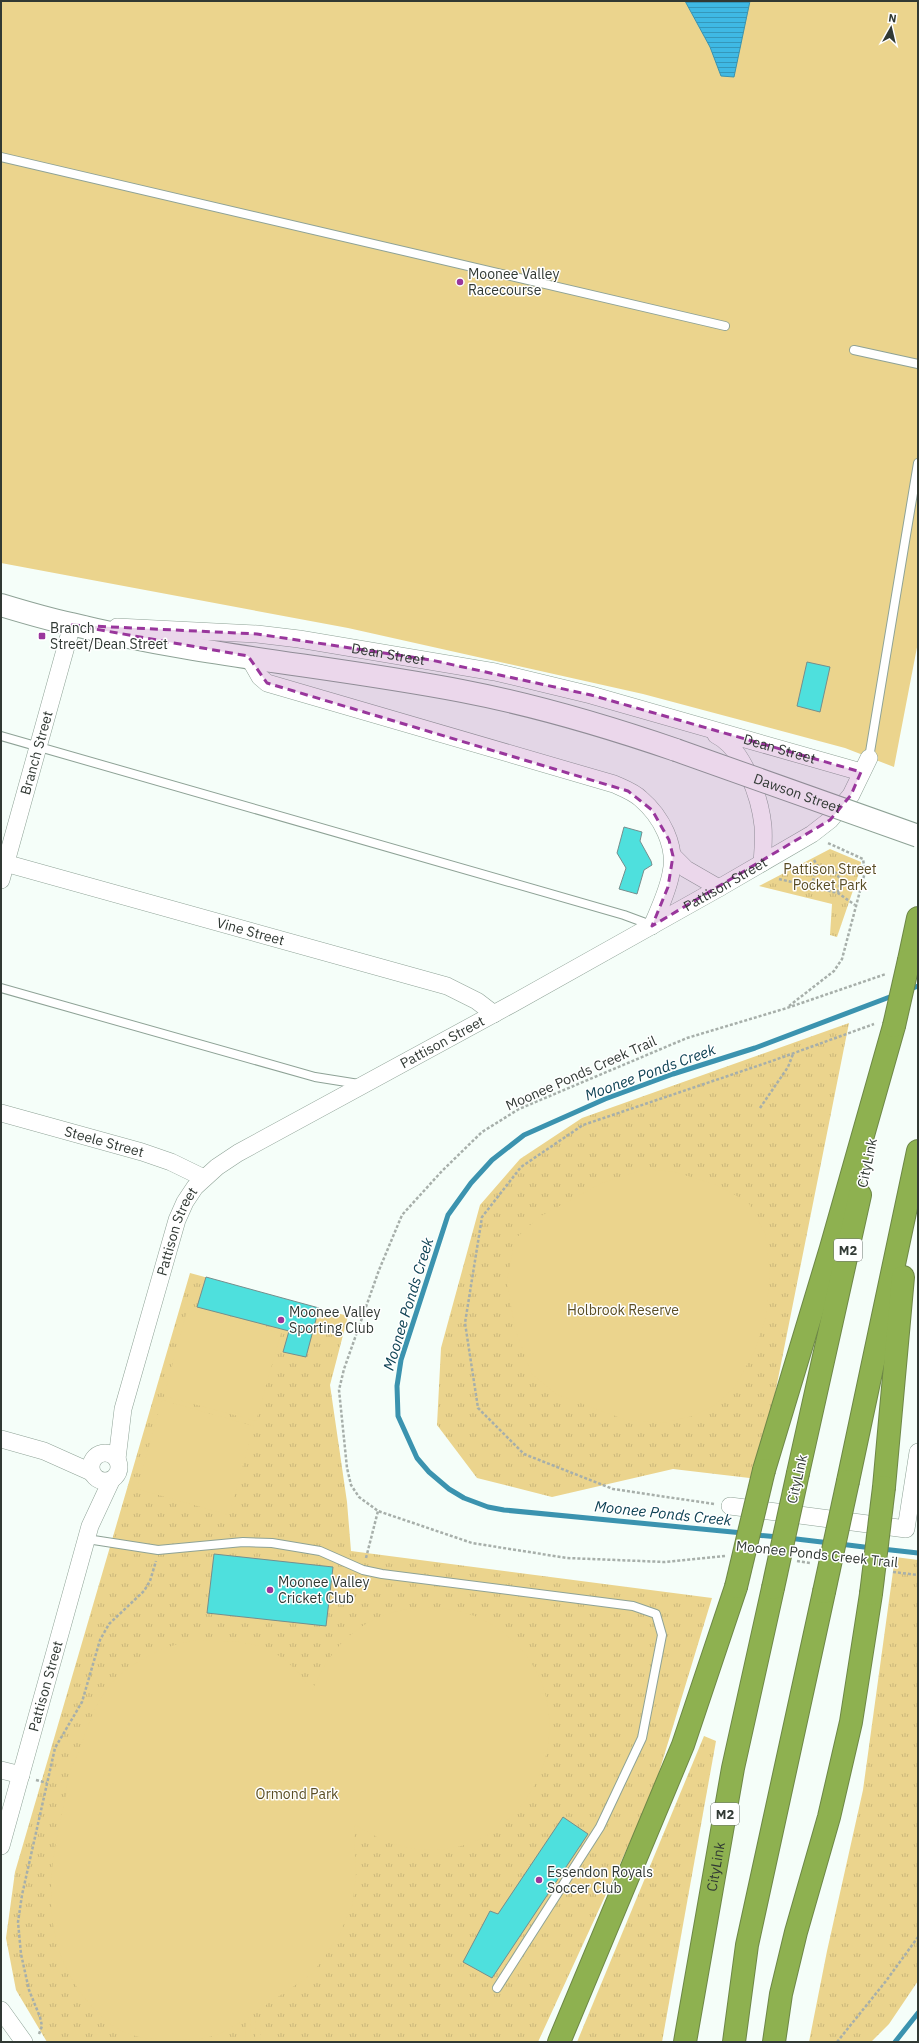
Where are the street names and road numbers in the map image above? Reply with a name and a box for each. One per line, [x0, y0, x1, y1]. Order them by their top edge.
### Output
street label: Dean Street [350, 639, 426, 669]
street label: Branch Street [16, 709, 57, 797]
street label: Dean Street [741, 730, 818, 768]
street label: Dawson Street [751, 769, 844, 817]
street label: Pattison Street [680, 853, 770, 915]
street label: Vine Street [215, 913, 286, 949]
street label: Pattison Street [397, 1012, 488, 1072]
street label: Moonee Ponds Creek Trail [503, 1032, 659, 1114]
street label: Steele Street [62, 1122, 146, 1161]
street label: CityLink [853, 1136, 881, 1189]
street label: Pattison Street [153, 1184, 201, 1278]
road number: M2 [834, 1239, 862, 1261]
street label: CityLink [783, 1452, 812, 1505]
street label: Moonee Ponds Creek Trail [735, 1537, 899, 1571]
street label: Pattison Street [24, 1639, 67, 1733]
road number: M2 [711, 1803, 739, 1825]
street label: CityLink [703, 1840, 729, 1893]

